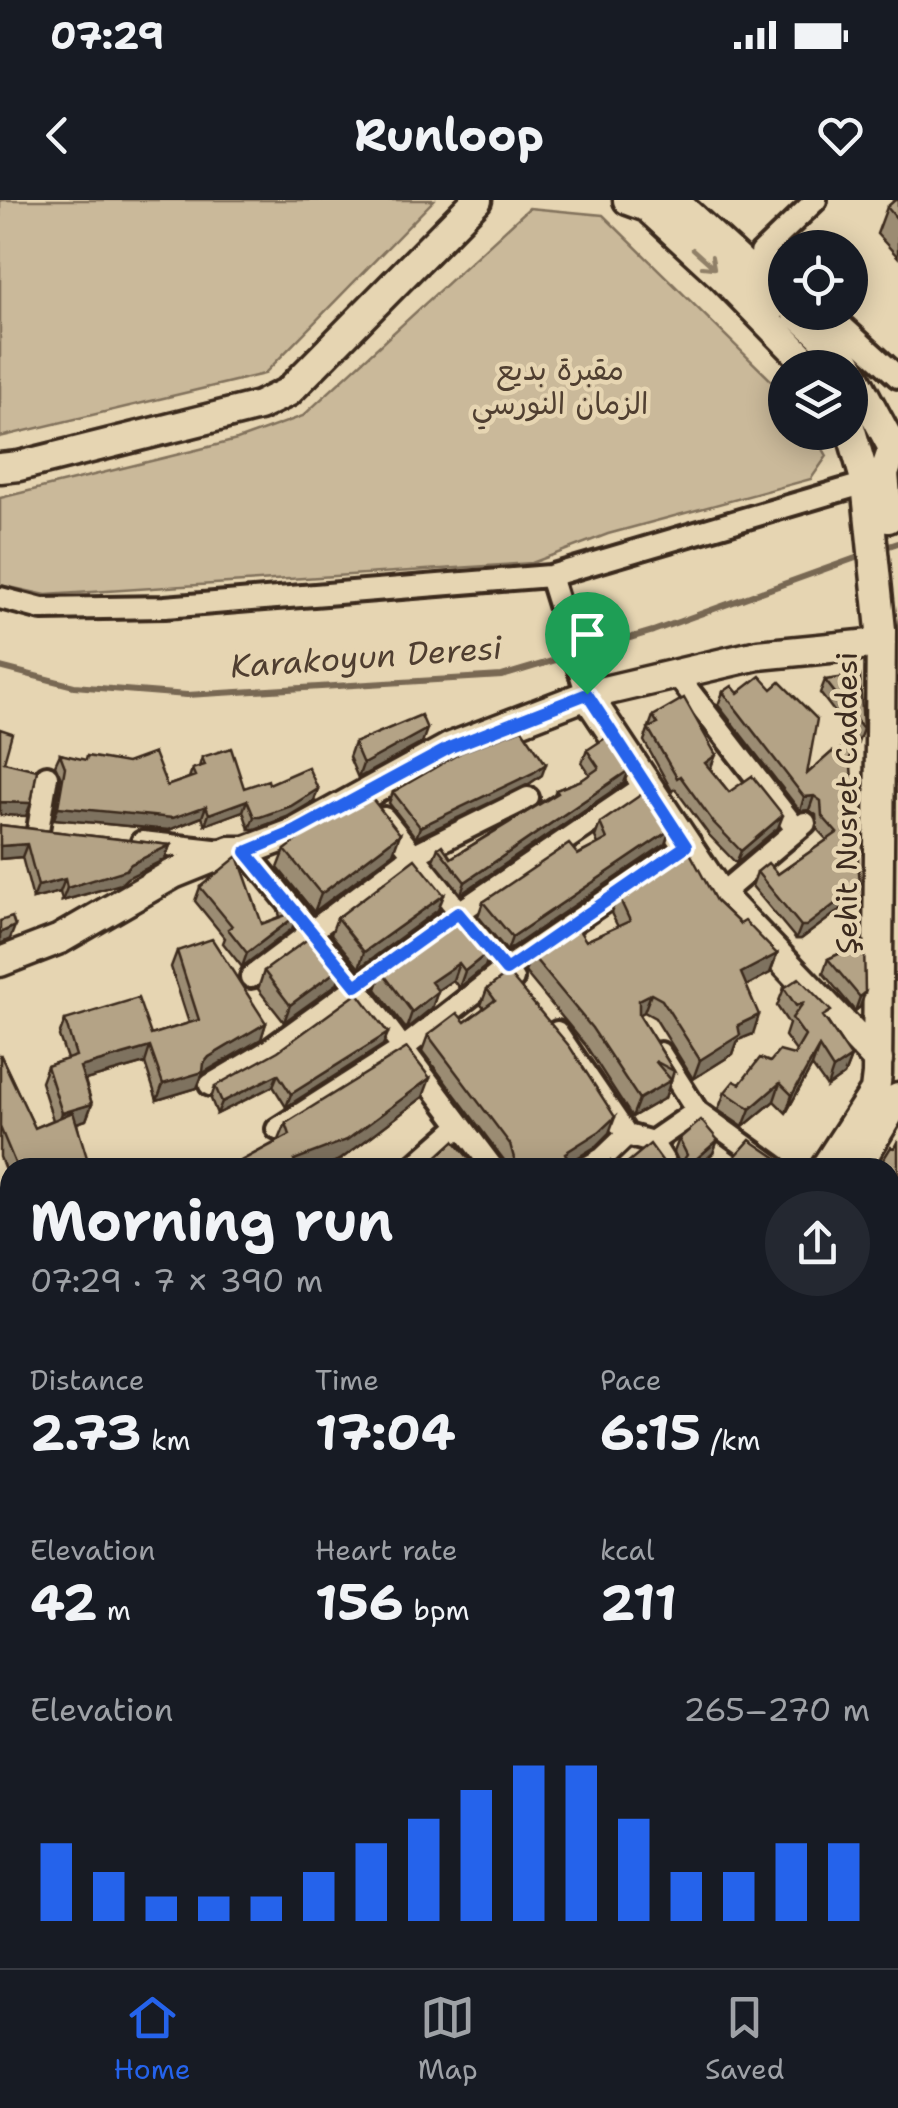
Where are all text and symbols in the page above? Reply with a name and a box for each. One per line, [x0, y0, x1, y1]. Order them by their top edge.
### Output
text: 07:29 [50, 10, 164, 61]
text: Runloop [354, 105, 544, 165]
icon: back [30, 108, 85, 163]
icon: heart [813, 108, 868, 163]
map controls [768, 230, 868, 450]
button: locate [768, 230, 868, 330]
one-way arrow [691, 247, 716, 270]
park label: مقبرة بديع الزمان النورسي [472, 349, 648, 430]
button: layers [768, 350, 868, 450]
pin [545, 592, 630, 695]
icon: arrive [560, 607, 615, 662]
water label: Karakoyun Deresi [229, 625, 504, 687]
street label: Şehit Nusret Caddesi [826, 652, 867, 954]
text: Morning run [30, 1184, 394, 1258]
button: share [765, 1191, 870, 1296]
text: 07:29 · 7 × 390 m [30, 1259, 323, 1302]
text: Distance [30, 1361, 145, 1399]
text: Time [315, 1361, 379, 1399]
text: Pace [600, 1361, 662, 1399]
text: 2.73 [30, 1399, 141, 1466]
text: 17:04 [315, 1399, 456, 1466]
text: 6:15 [600, 1399, 701, 1466]
text: km [141, 1421, 191, 1459]
text: /km [701, 1421, 761, 1459]
text: Elevation [30, 1531, 155, 1569]
text: Heart rate [315, 1531, 458, 1569]
text: kcal [600, 1531, 654, 1569]
text: 42 [30, 1569, 97, 1636]
text: 156 [315, 1569, 404, 1636]
text: 211 [600, 1569, 677, 1636]
text: m [97, 1591, 131, 1629]
text: bpm [404, 1591, 470, 1629]
text: Elevation [30, 1688, 173, 1731]
text: 265–270 m [683, 1688, 870, 1731]
tab: Home [114, 1990, 191, 2088]
tab: Map [418, 1990, 478, 2088]
tab: Saved [705, 1990, 784, 2088]

